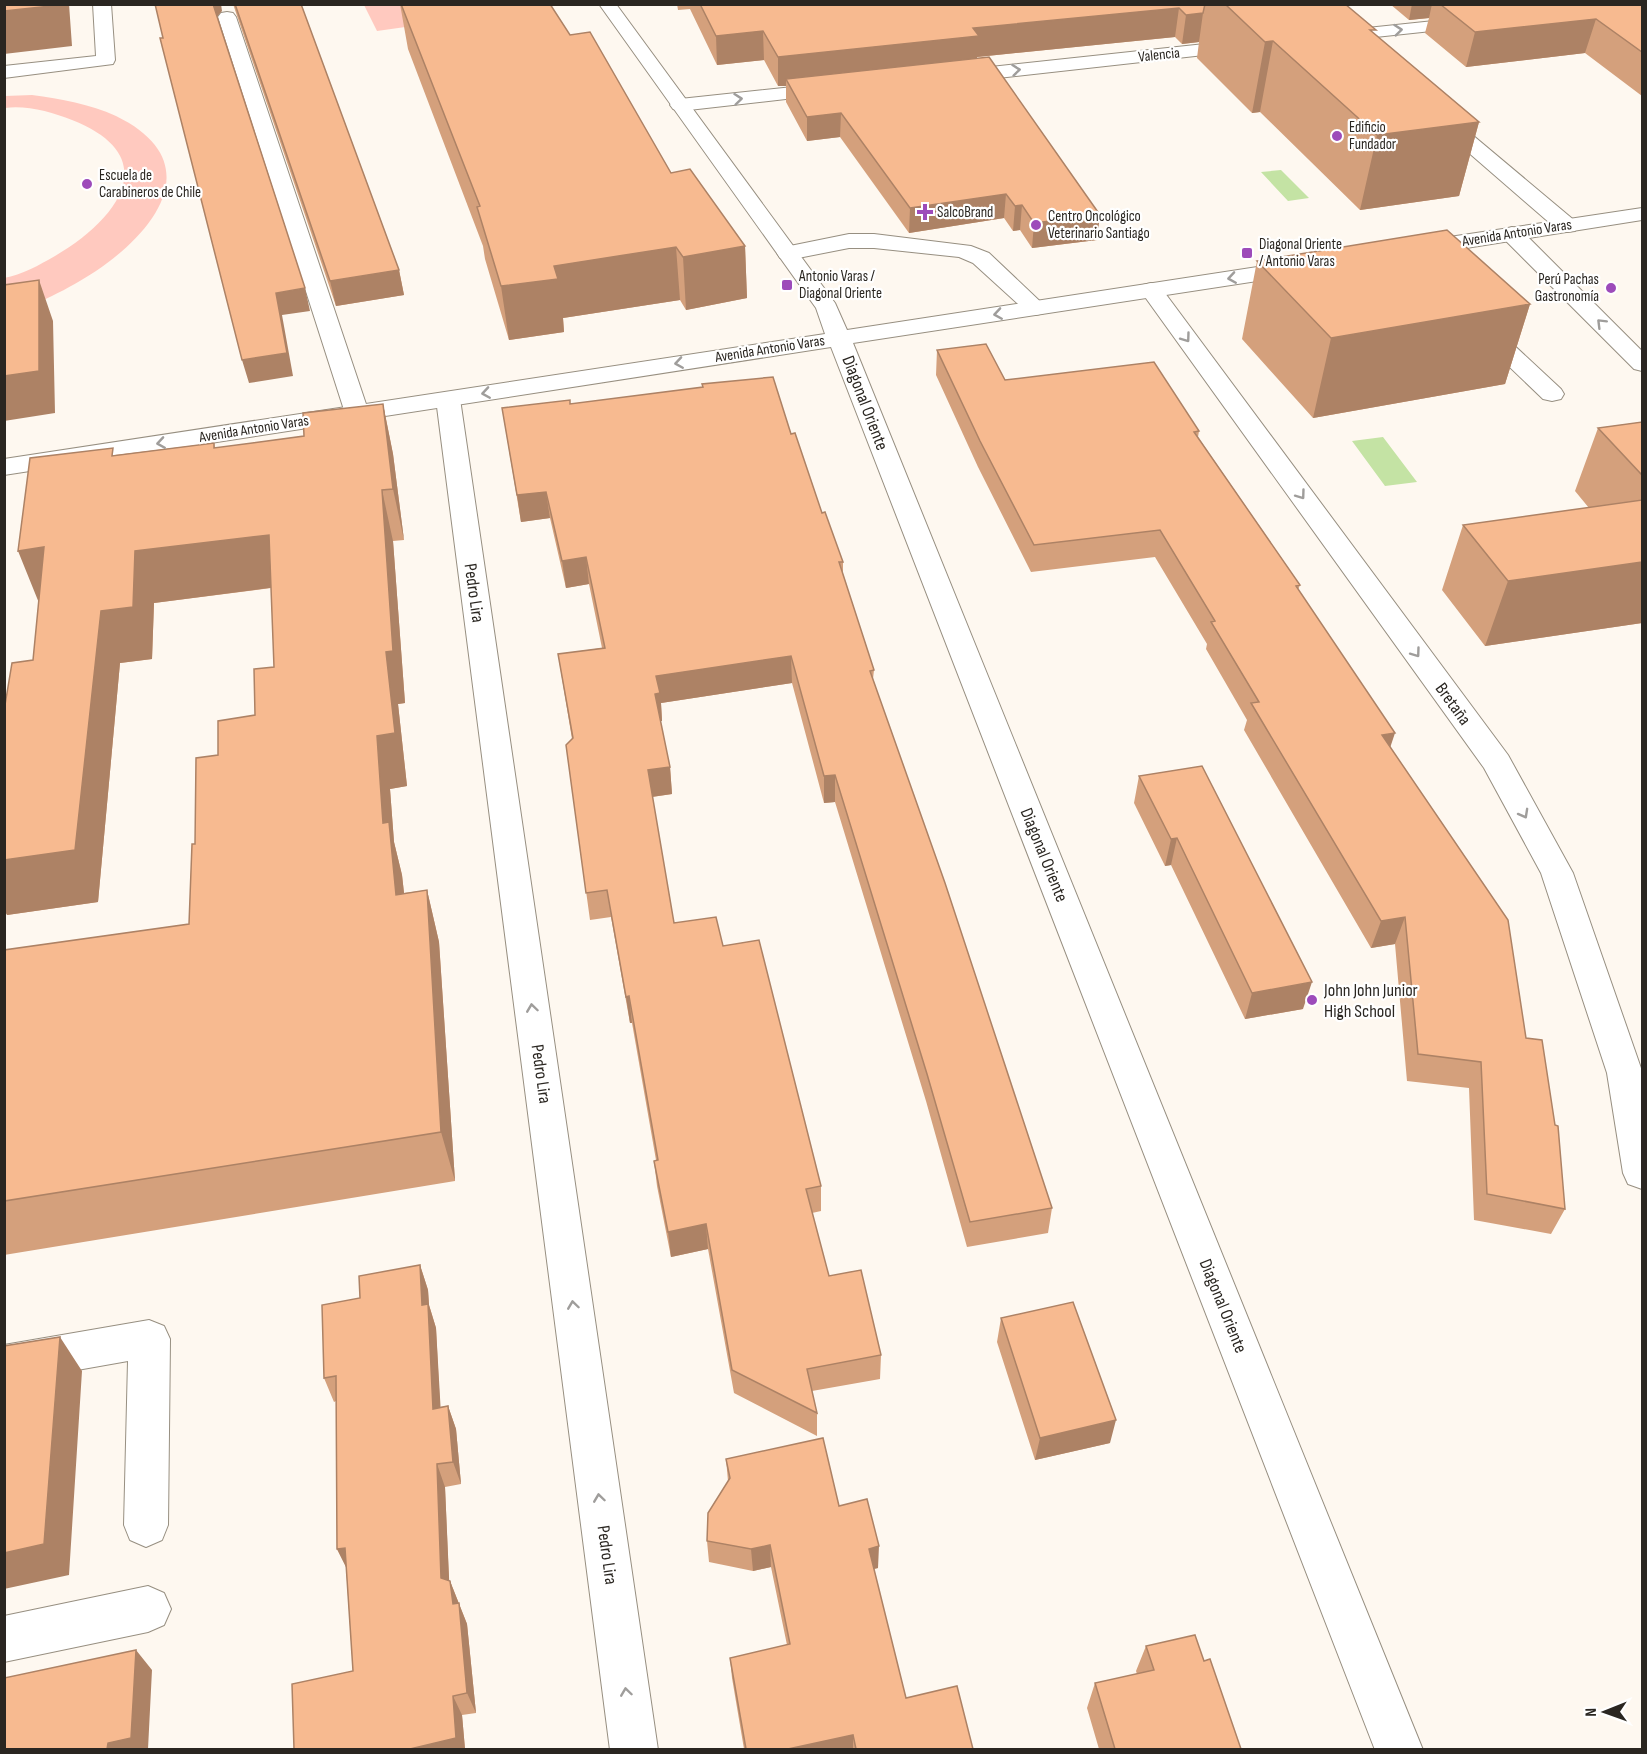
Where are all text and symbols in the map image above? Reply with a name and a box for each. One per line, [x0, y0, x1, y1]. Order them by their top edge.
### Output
one-way arrow [1393, 24, 1402, 37]
street label: Valencia [1137, 43, 1181, 67]
one-way arrow [1011, 64, 1020, 77]
one-way arrow [734, 93, 743, 106]
place label: Edificio Fundador [1349, 118, 1397, 154]
marker: Edificio Fundador [1330, 129, 1344, 143]
place label: Escuela de Carabineros de Chile [99, 166, 201, 202]
marker: Escuela de Carabineros de Chile [80, 177, 94, 191]
place label: SalcoBrand [937, 203, 993, 222]
marker: SalcoBrand [918, 205, 932, 219]
place label: Centro Oncológico Veterinario Santiago [1048, 207, 1150, 243]
street label: Avenida Antonio Varas [1460, 215, 1573, 251]
marker: Centro Oncológico Veterinario Santiago [1029, 218, 1043, 232]
place label: Diagonal Oriente / Antonio Varas [1259, 235, 1342, 271]
marker: Diagonal Oriente / Antonio Varas [1240, 246, 1254, 260]
place label: Antonio Varas / Diagonal Oriente [798, 267, 882, 303]
place label: Perú Pachas Gastronomía [1535, 270, 1599, 306]
one-way arrow [1227, 271, 1237, 283]
marker: Antonio Varas / Diagonal Oriente [780, 278, 794, 292]
marker: Perú Pachas Gastronomía [1604, 281, 1618, 295]
one-way arrow [993, 307, 1003, 320]
one-way arrow [1598, 319, 1608, 330]
street label: Avenida Antonio Varas [713, 331, 826, 367]
one-way arrow [1179, 331, 1190, 342]
street label: Diagonal Oriente [837, 353, 893, 453]
one-way arrow [674, 357, 684, 369]
one-way arrow [482, 386, 491, 398]
street label: Avenida Antonio Varas [197, 411, 310, 447]
one-way arrow [157, 436, 166, 448]
one-way arrow [1294, 489, 1305, 500]
street label: Pedro Lira [459, 562, 489, 624]
one-way arrow [1409, 646, 1420, 657]
street label: Bretaña [1431, 679, 1475, 729]
street label: Diagonal Oriente [1016, 805, 1072, 905]
one-way arrow [1517, 808, 1528, 818]
place label: John John Junior High School [1323, 980, 1418, 1022]
marker: John John Junior High School [1305, 993, 1319, 1007]
one-way arrow [526, 1003, 538, 1013]
street label: Pedro Lira [526, 1043, 556, 1105]
street label: Diagonal Oriente [1195, 1256, 1251, 1356]
one-way arrow [567, 1301, 579, 1310]
one-way arrow [594, 1494, 606, 1503]
street label: Pedro Lira [592, 1524, 622, 1586]
north arrow [1575, 1682, 1635, 1742]
one-way arrow [621, 1687, 633, 1696]
text: N [1582, 1708, 1601, 1717]

